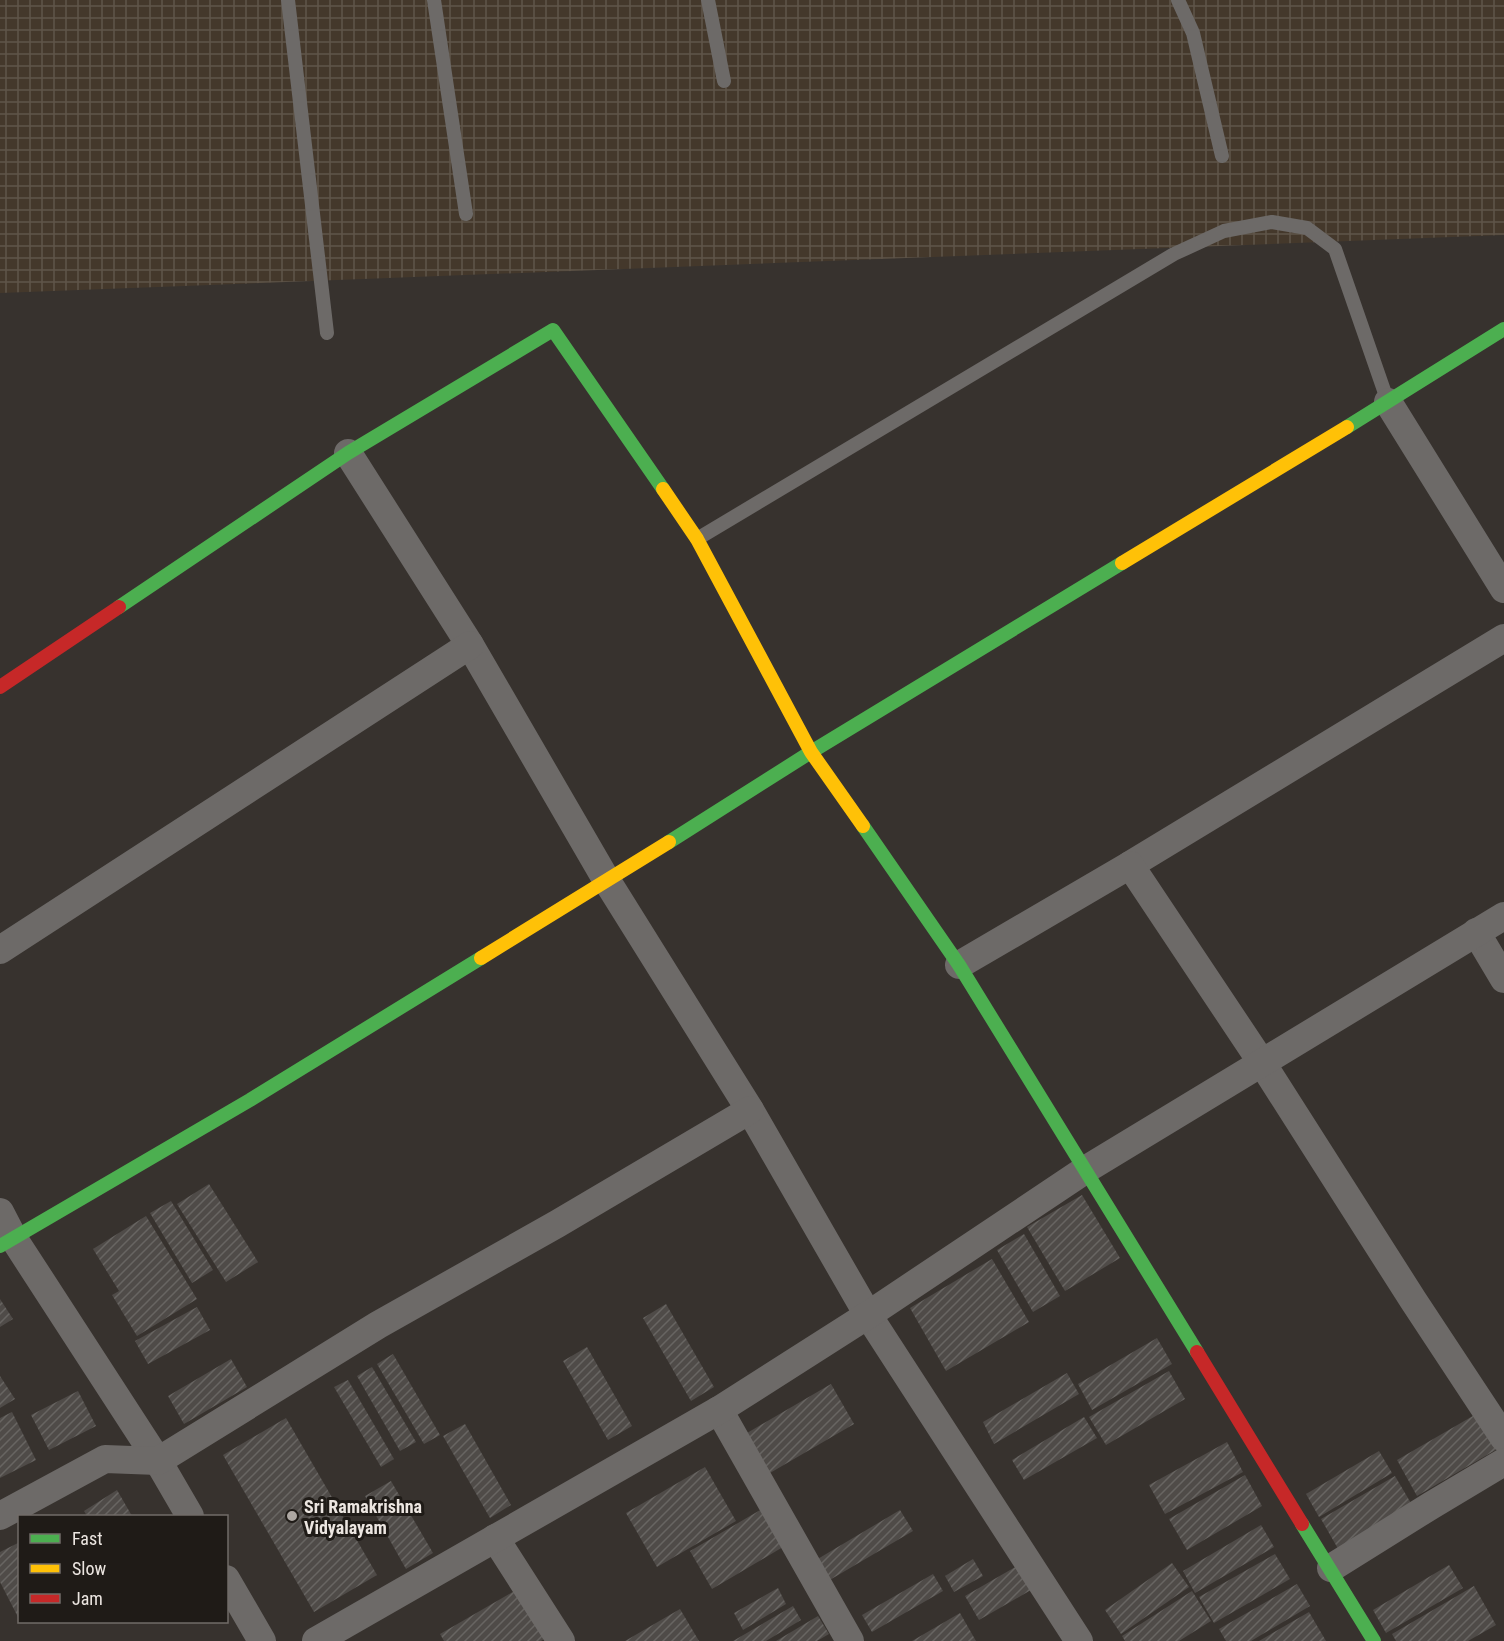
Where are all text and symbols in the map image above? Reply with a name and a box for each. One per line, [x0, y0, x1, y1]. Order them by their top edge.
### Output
place label: Sri Ramakrishna Vidyalayam [304, 1496, 422, 1538]
marker: Sri Ramakrishna Vidyalayam [285, 1509, 299, 1523]
legend [18, 1515, 228, 1623]
text: Fast [72, 1528, 103, 1549]
text: Slow [72, 1558, 107, 1579]
text: Jam [72, 1588, 103, 1609]

